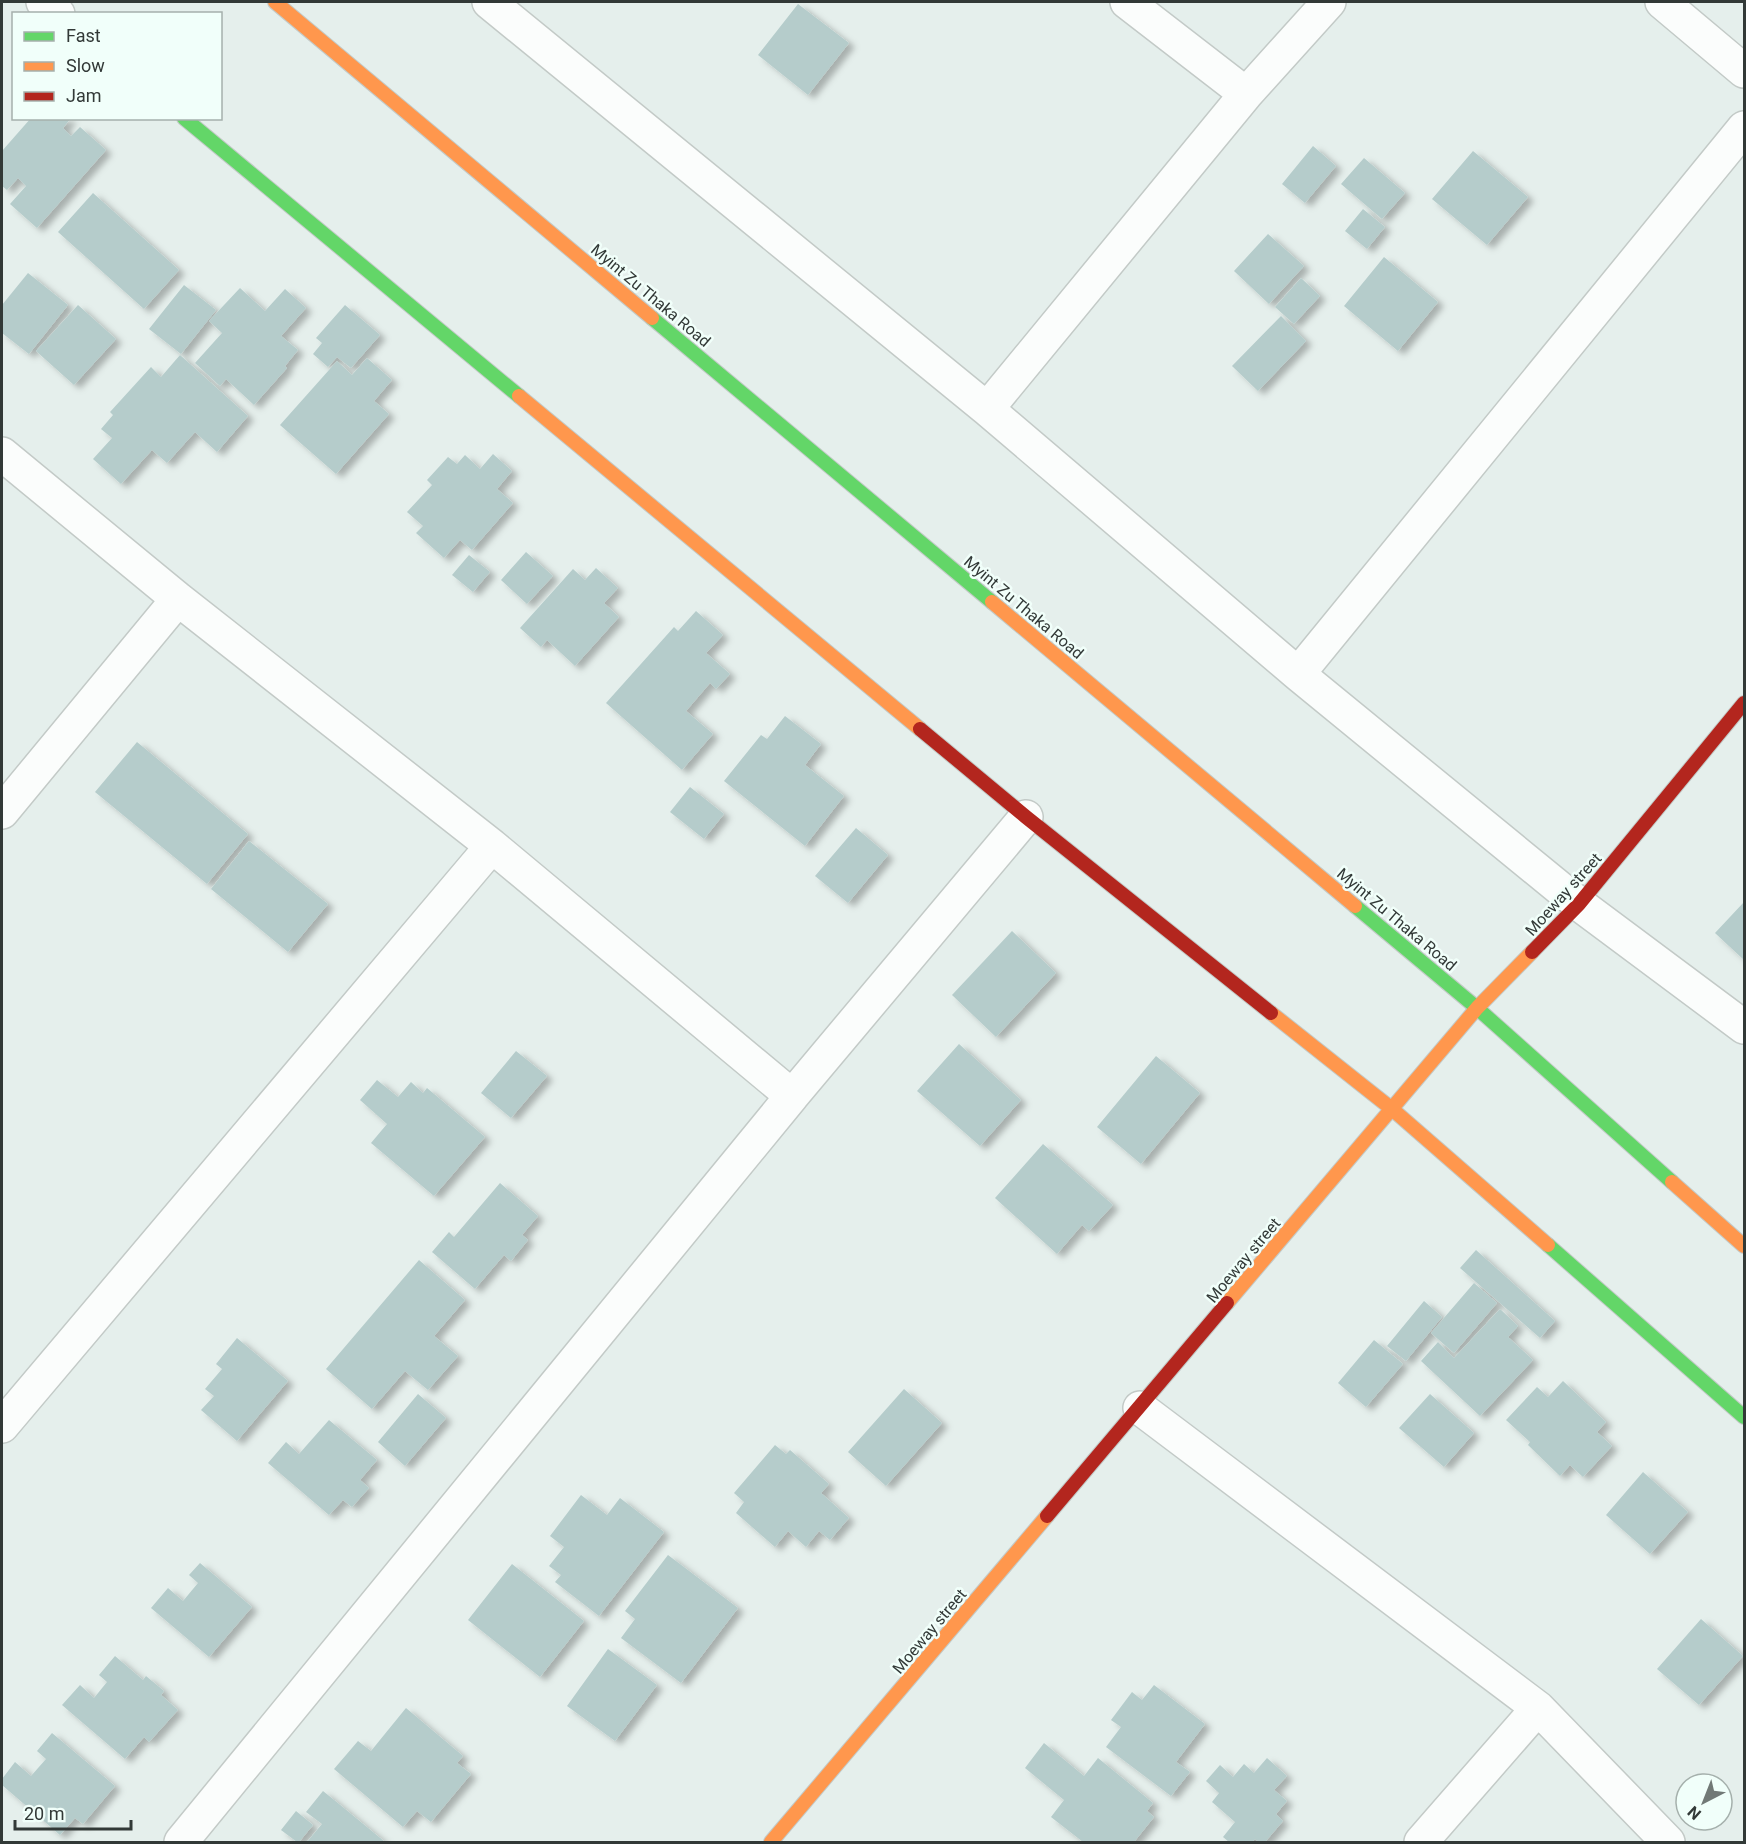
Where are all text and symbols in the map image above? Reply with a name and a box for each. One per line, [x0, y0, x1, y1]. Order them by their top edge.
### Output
legend [12, 12, 222, 120]
text: Fast [66, 25, 101, 46]
text: Slow [66, 55, 105, 76]
text: Jam [66, 85, 102, 106]
street label: Myint Zu Thaka Road [587, 240, 714, 351]
street label: Myint Zu Thaka Road [960, 552, 1087, 663]
street label: Moeway street [1521, 849, 1605, 940]
street label: Myint Zu Thaka Road [1333, 864, 1460, 975]
street label: Moeway street [1202, 1214, 1284, 1307]
street label: Moeway street [888, 1585, 970, 1678]
north arrow [1674, 1772, 1734, 1832]
scale bar [15, 1793, 130, 1831]
text: N [1684, 1802, 1705, 1824]
text: 20 m [24, 1803, 64, 1824]

